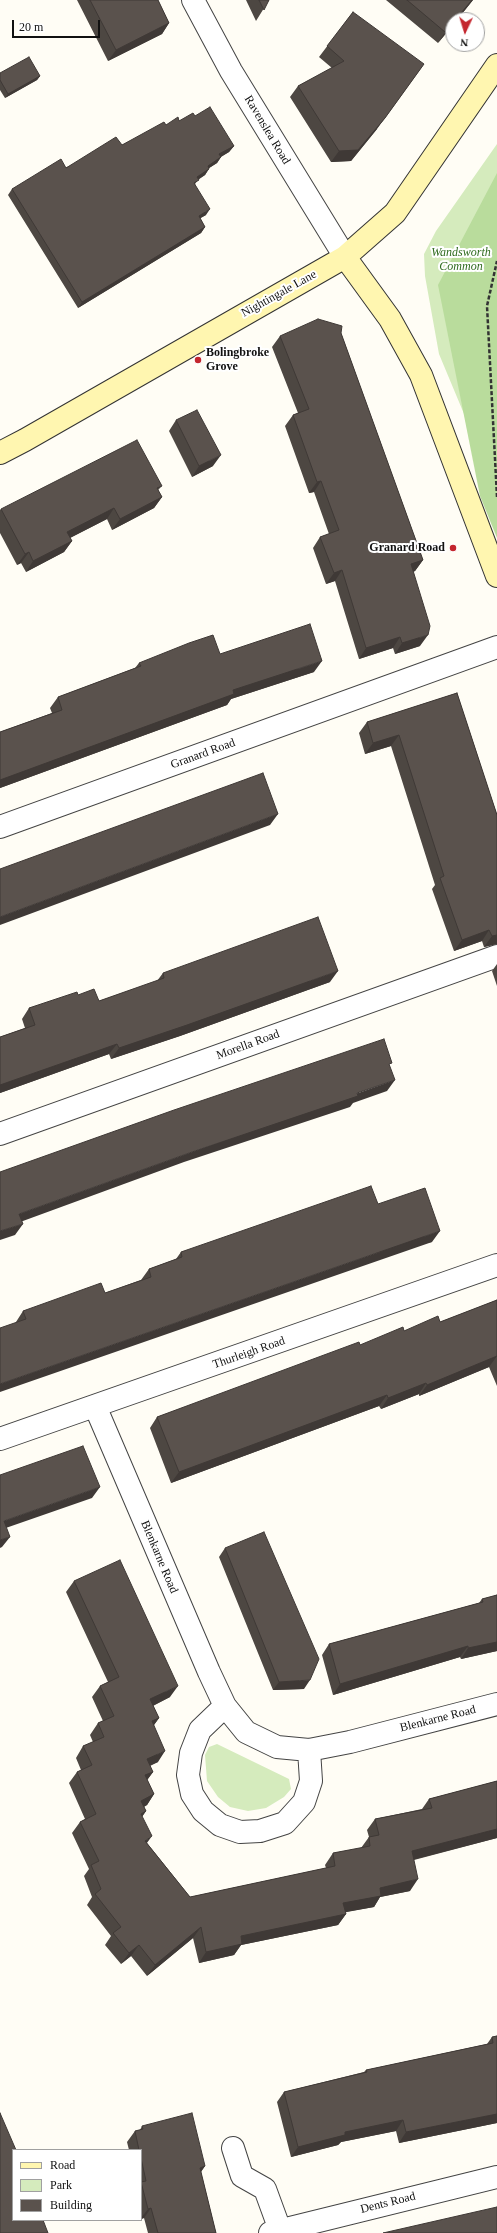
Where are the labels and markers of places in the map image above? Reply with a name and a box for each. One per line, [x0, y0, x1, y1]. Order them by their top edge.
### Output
place label: Bolingbroke Grove [206, 346, 269, 374]
marker: Bolingbroke Grove [193, 355, 203, 365]
place label: Granard Road [369, 541, 445, 555]
marker: Granard Road [448, 543, 458, 553]

